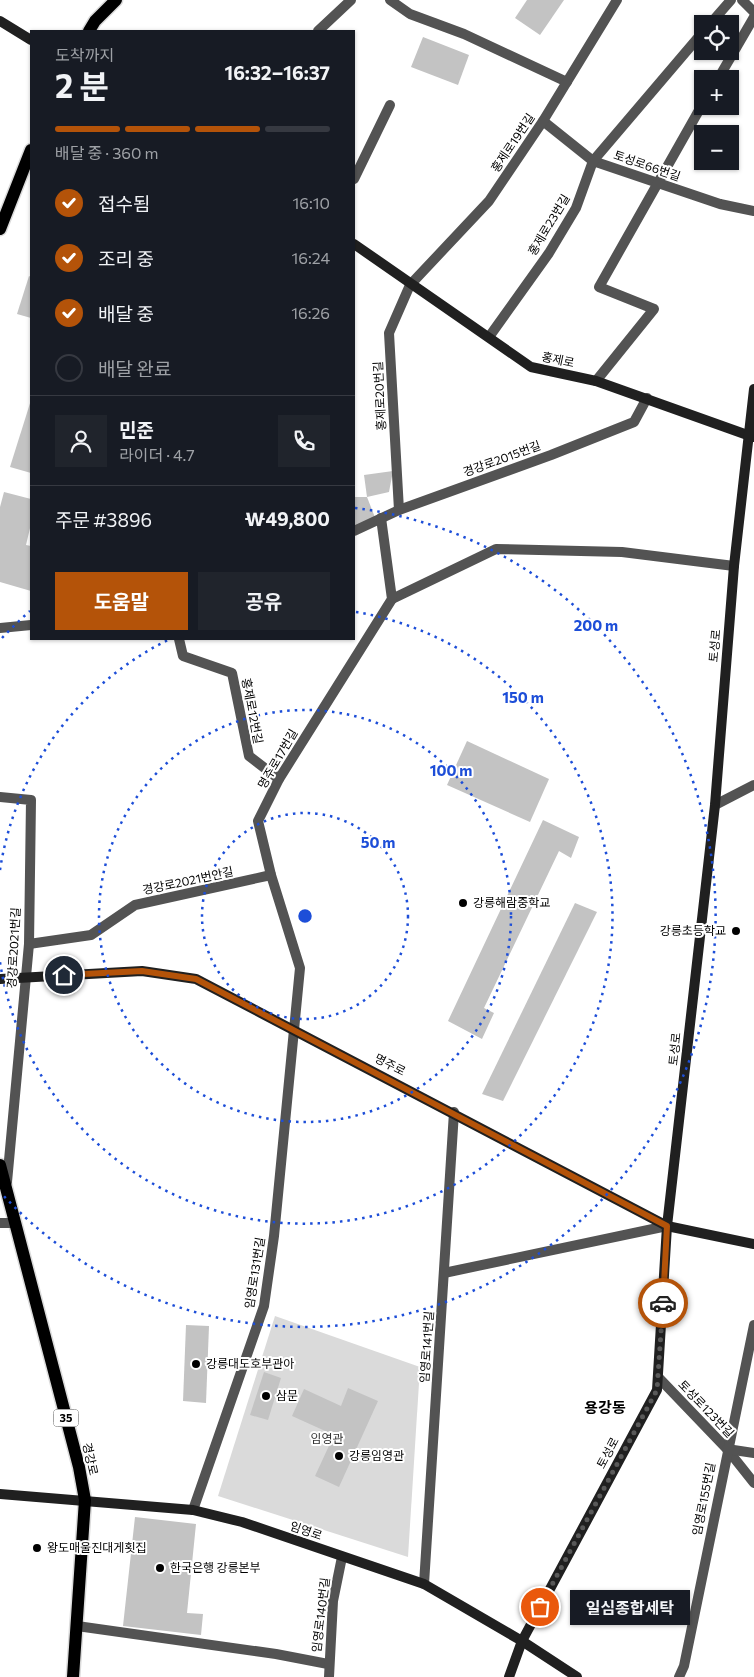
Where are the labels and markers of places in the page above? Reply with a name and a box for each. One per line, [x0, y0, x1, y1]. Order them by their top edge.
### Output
place label: 강릉해람중학교 [473, 895, 550, 909]
marker: 강릉해람중학교 [457, 897, 469, 909]
centre of rings [296, 907, 314, 925]
place label: 강릉초등학교 [660, 923, 726, 937]
marker: 강릉초등학교 [730, 925, 742, 937]
pin [43, 954, 85, 996]
place label: 강릉대도호부관아 [206, 1356, 294, 1370]
marker: 강릉대도호부관아 [190, 1358, 202, 1370]
place label: 삼문 [276, 1388, 298, 1402]
marker: 삼문 [260, 1390, 272, 1402]
place label: 강릉임영관 [349, 1448, 404, 1462]
marker: 강릉임영관 [333, 1450, 345, 1462]
place label: 왕도매울진대게횟집 [47, 1540, 146, 1554]
marker: 왕도매울진대게횟집 [31, 1542, 43, 1554]
place label: 한국은행 강릉본부 [170, 1560, 261, 1574]
marker: 한국은행 강릉본부 [154, 1562, 166, 1574]
pin [519, 1586, 561, 1628]
callout: 일심종합세탁 [570, 1590, 690, 1624]

